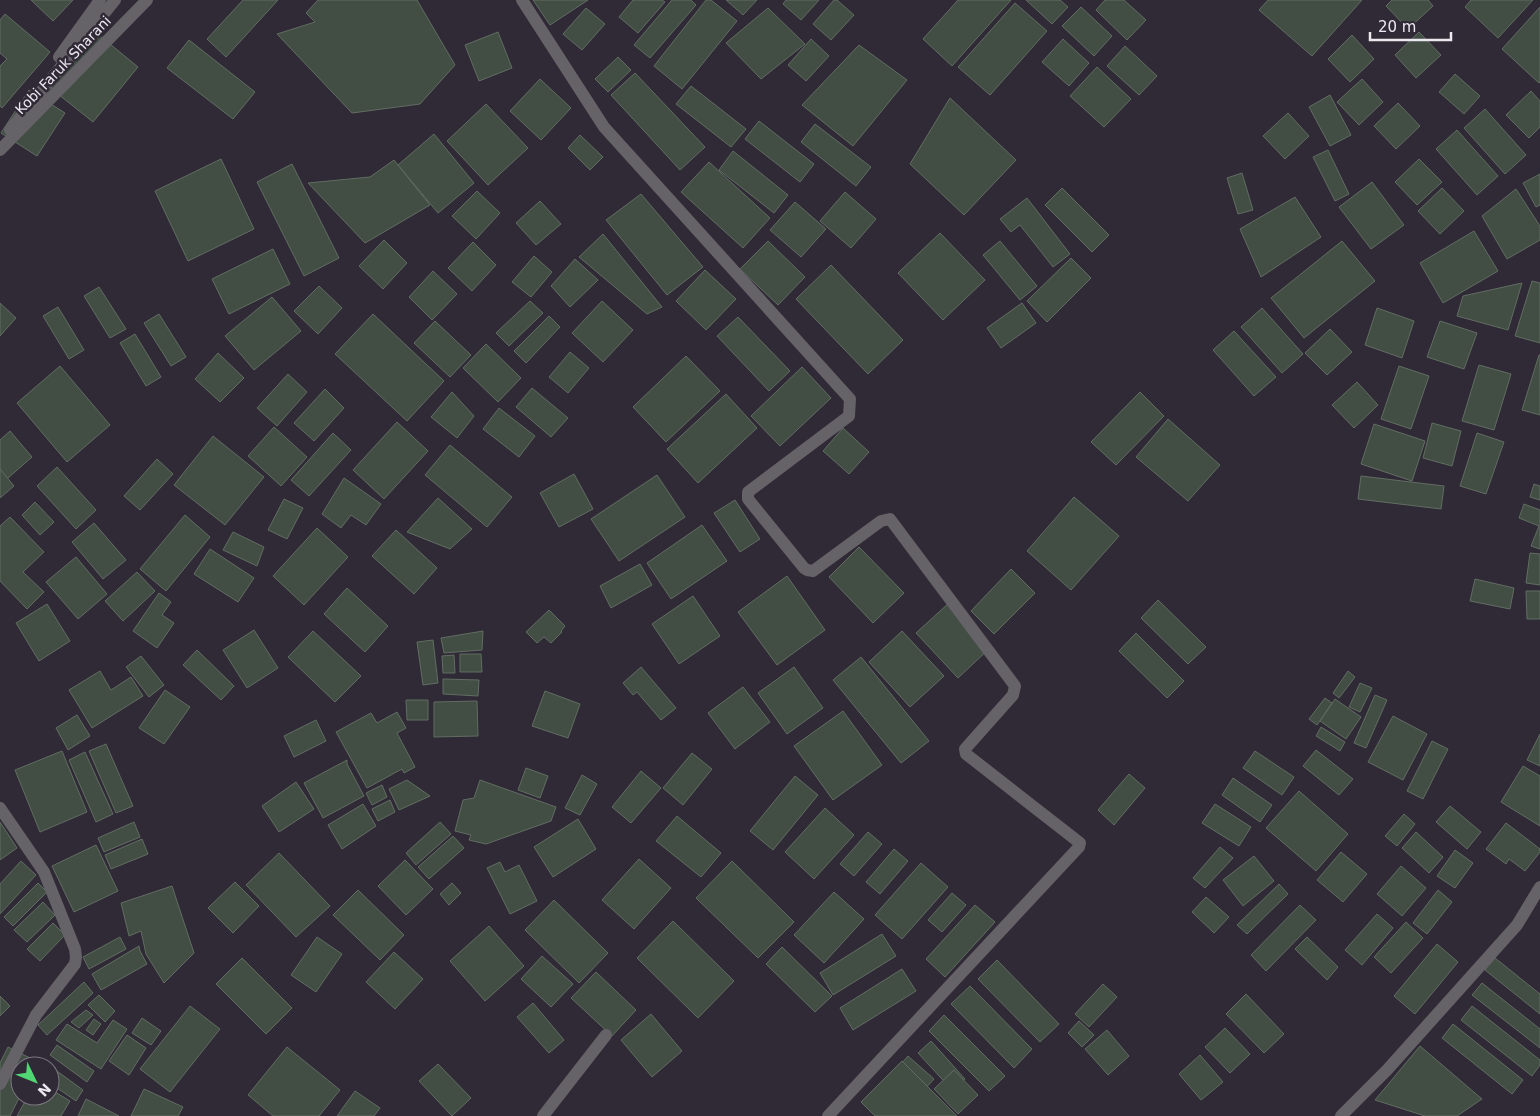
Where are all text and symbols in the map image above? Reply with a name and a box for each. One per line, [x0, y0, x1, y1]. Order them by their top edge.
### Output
scale bar [1370, 10, 1451, 42]
street label: Kobi Faruk Sharani [12, 13, 114, 117]
text: 20 m [1378, 18, 1416, 36]
north arrow [10, 1056, 60, 1106]
text: N [35, 1080, 54, 1100]

